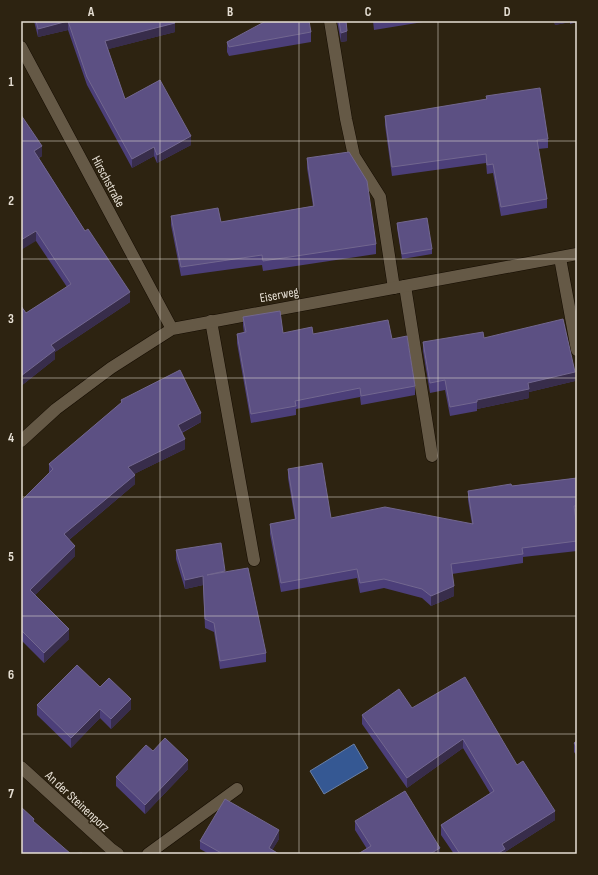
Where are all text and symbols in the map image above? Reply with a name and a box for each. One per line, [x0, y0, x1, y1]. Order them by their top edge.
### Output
text: A [87, 4, 95, 20]
text: B [227, 4, 233, 20]
text: C [365, 4, 372, 20]
text: D [504, 4, 511, 20]
text: 1 [8, 74, 14, 90]
street label: Hirschstraße [88, 153, 128, 210]
text: 2 [8, 193, 14, 209]
street label: Eiserweg [258, 284, 300, 306]
text: 3 [8, 311, 14, 327]
text: 4 [8, 430, 14, 446]
text: 5 [8, 549, 14, 565]
text: 6 [8, 667, 14, 683]
street label: An der Steinenporz [41, 767, 113, 836]
text: 7 [8, 786, 14, 802]

